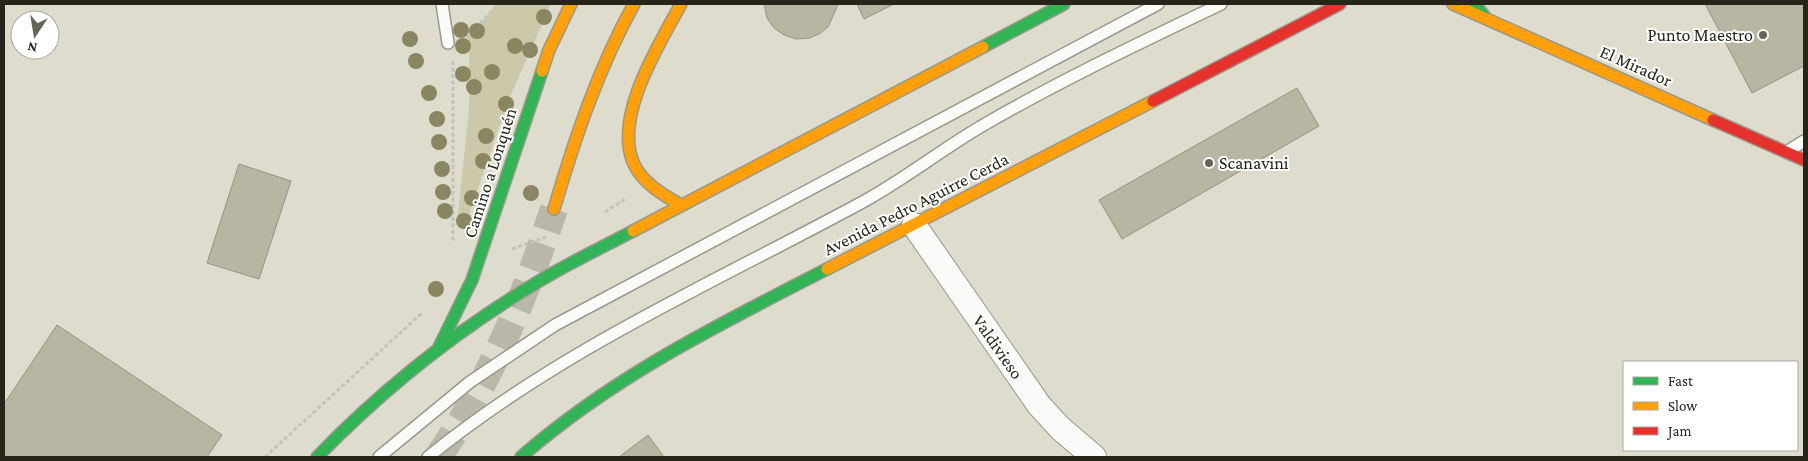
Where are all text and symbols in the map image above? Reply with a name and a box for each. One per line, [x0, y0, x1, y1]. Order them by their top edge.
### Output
north arrow [10, 10, 60, 60]
place label: Punto Maestro [1647, 25, 1753, 45]
marker: Punto Maestro [1757, 29, 1769, 41]
text: N [26, 39, 39, 57]
street label: El Mirador [1597, 41, 1676, 91]
street label: Camino a Lonquén [460, 105, 521, 241]
street label: Avenida Pedro Aguirre Cerda [820, 149, 1012, 259]
place label: Scanavini [1219, 153, 1289, 173]
marker: Scanavini [1203, 157, 1215, 169]
street label: Valdivieso [969, 311, 1027, 383]
legend [1623, 361, 1798, 451]
text: Fast [1668, 373, 1694, 389]
text: Slow [1668, 398, 1698, 414]
text: Jam [1666, 423, 1691, 440]

